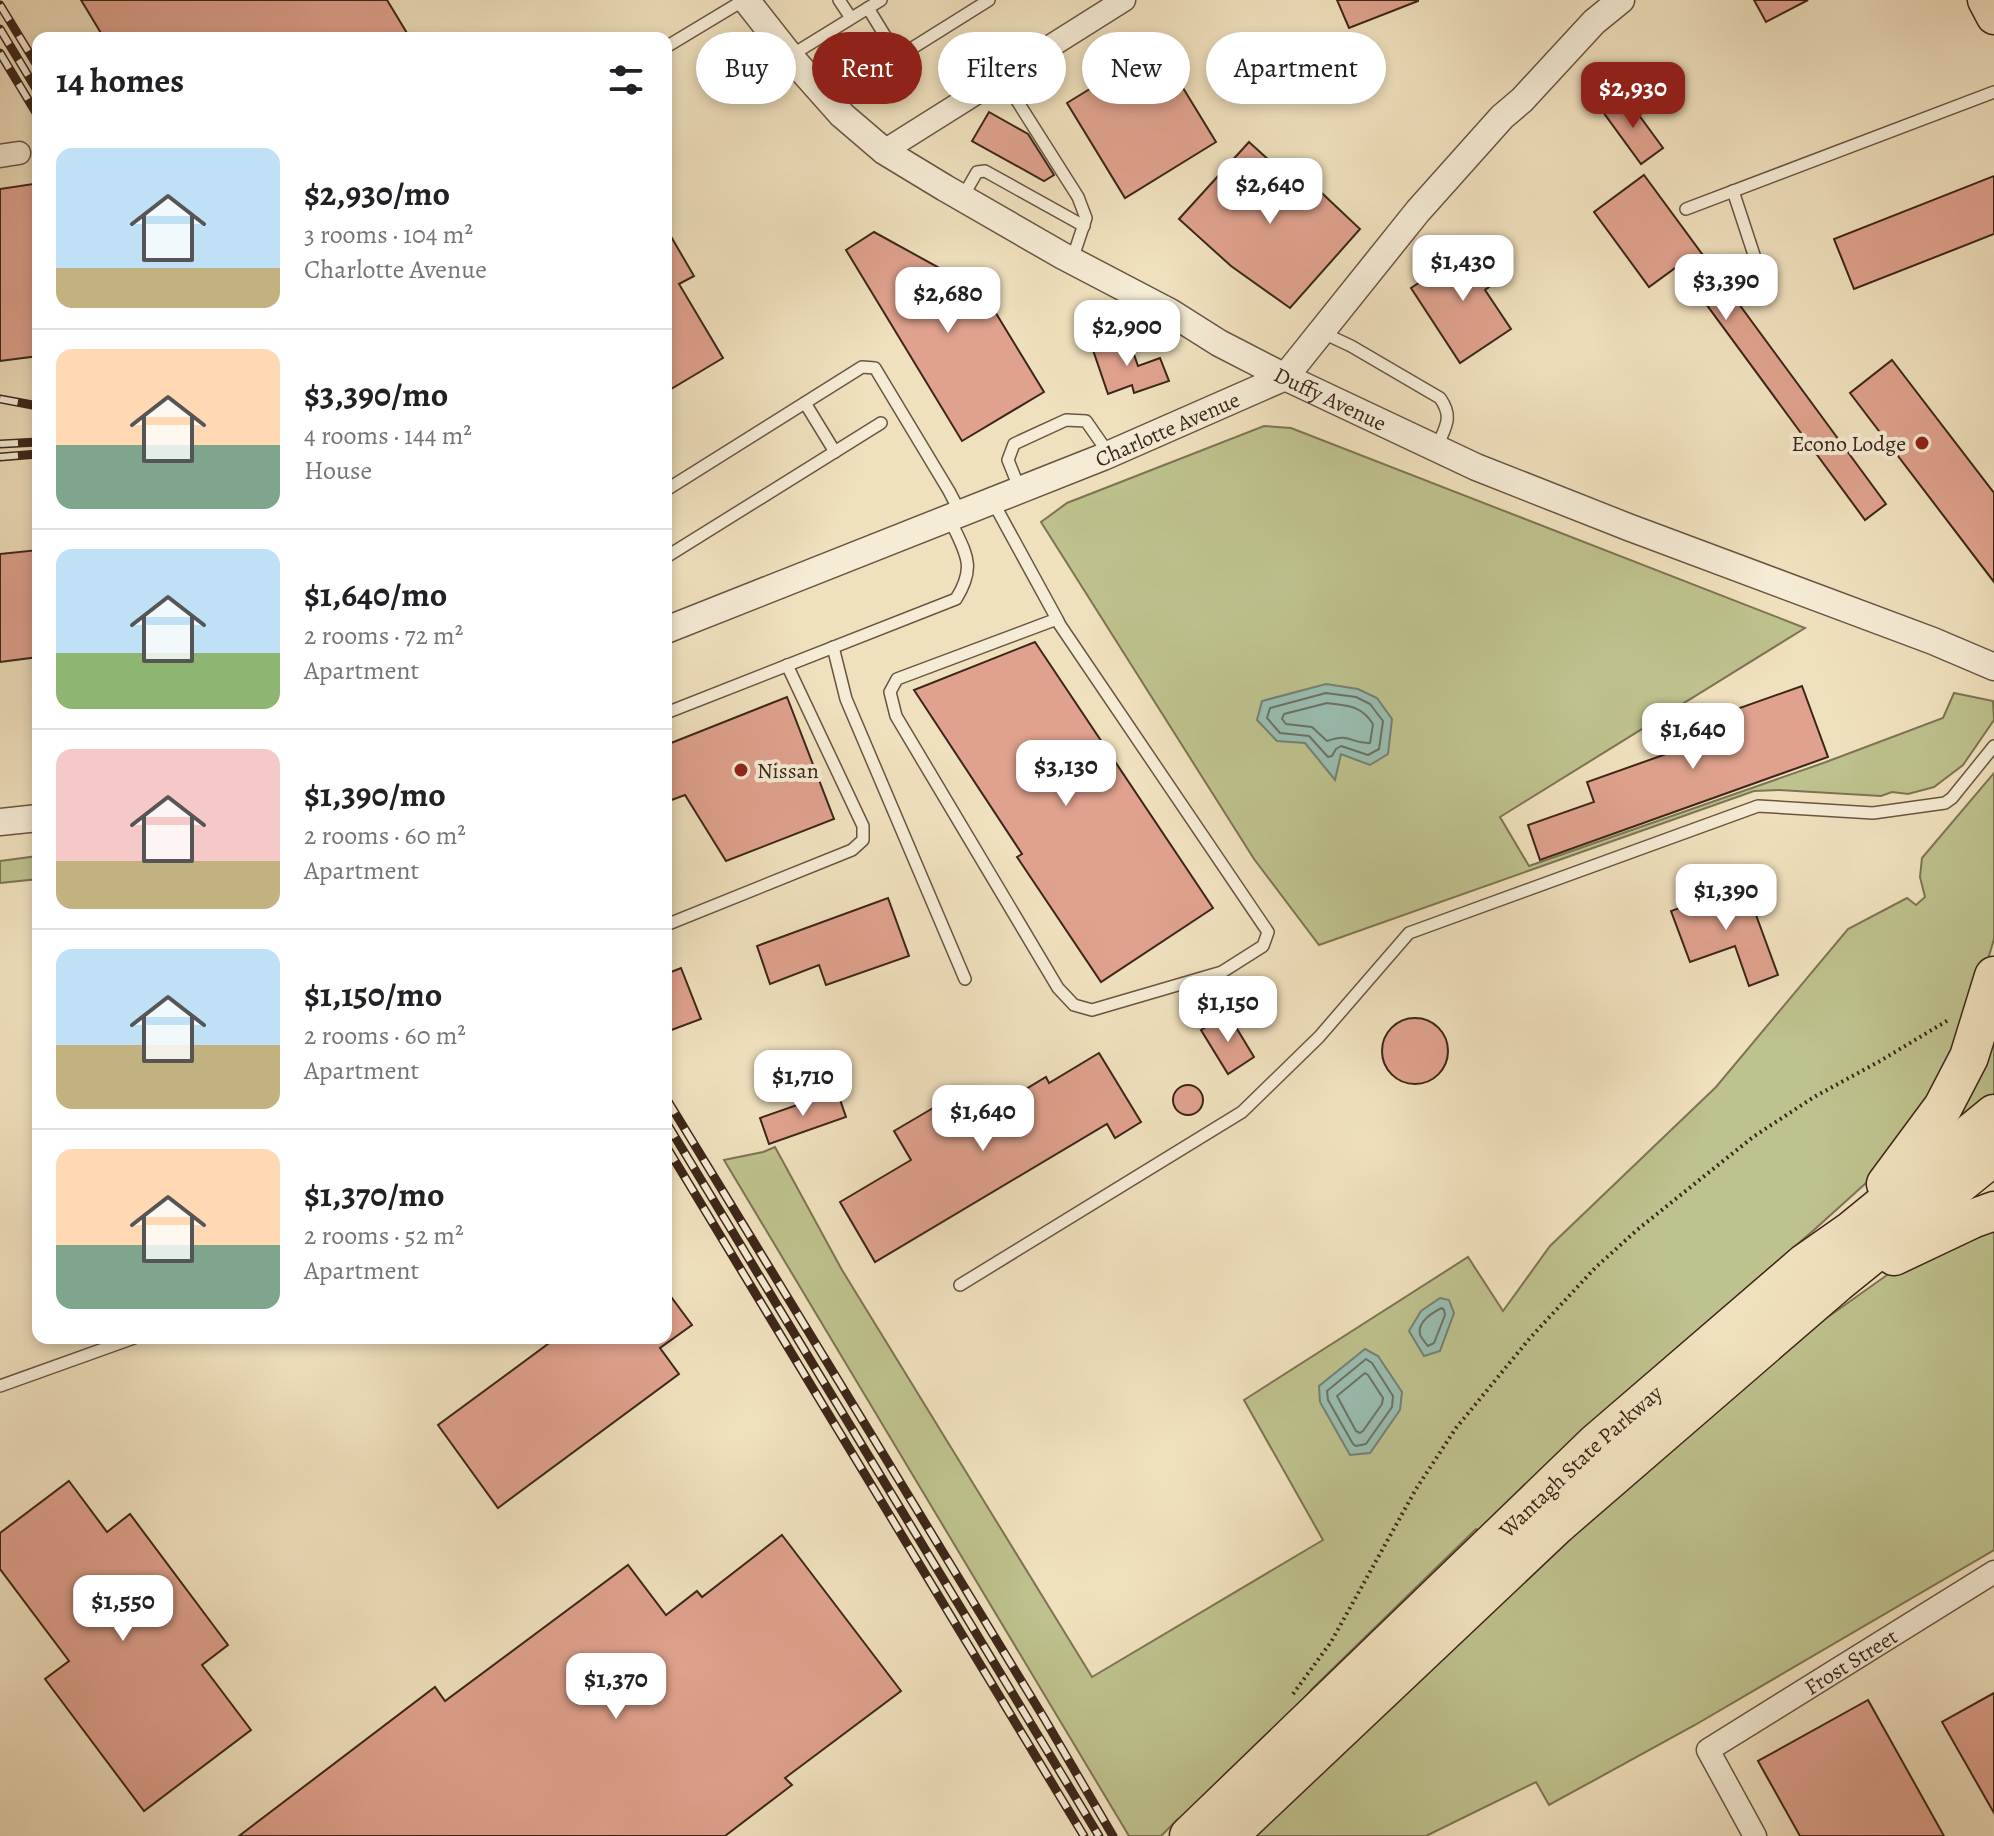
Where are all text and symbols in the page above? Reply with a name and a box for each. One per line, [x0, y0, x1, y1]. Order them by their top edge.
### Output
chip: Buy [696, 32, 796, 104]
chip: Rent [812, 32, 922, 104]
chip: Filters [938, 32, 1066, 104]
chip: New [1082, 32, 1190, 104]
chip: Apartment [1206, 32, 1386, 104]
text: 14 homes [56, 57, 184, 104]
icon: filters [604, 58, 648, 102]
pin: $2,930 [1568, 62, 1698, 130]
text: $2,930 [1599, 70, 1667, 105]
pin: $2,640 [1205, 158, 1335, 226]
text: $2,640 [1235, 166, 1305, 201]
text: $2,930/mo [304, 170, 450, 217]
icon: home [120, 180, 216, 276]
text: 3 rooms · 104 m² [304, 217, 473, 252]
pin: $1,430 [1398, 235, 1528, 303]
text: $1,430 [1431, 243, 1495, 278]
text: Charlotte Avenue [304, 252, 487, 287]
pin: $3,390 [1661, 254, 1791, 322]
text: $3,390 [1693, 262, 1759, 297]
pin: $2,680 [883, 267, 1013, 335]
text: $2,680 [913, 275, 983, 310]
pin: $2,900 [1062, 300, 1192, 368]
text: $2,900 [1092, 308, 1162, 343]
street label: Duffy Avenue [1269, 360, 1391, 439]
text: $3,390/mo [304, 371, 448, 418]
icon: home [120, 381, 216, 477]
street label: Charlotte Avenue [1091, 385, 1244, 475]
text: 4 rooms · 144 m² [304, 418, 472, 453]
place label: Econo Lodge [1791, 429, 1906, 459]
marker: Econo Lodge [1913, 434, 1931, 452]
text: House [304, 453, 372, 488]
text: $1,640/mo [304, 571, 447, 618]
icon: home [120, 581, 216, 677]
text: 2 rooms · 72 m² [304, 618, 463, 653]
text: Apartment [304, 653, 419, 688]
pin: $1,640 [1628, 703, 1758, 771]
text: $1,640 [1660, 711, 1726, 746]
pin: $3,130 [1001, 740, 1131, 808]
text: $3,130 [1034, 748, 1098, 783]
place label: Nissan [757, 756, 819, 786]
marker: Nissan [732, 761, 750, 779]
text: $1,390/mo [304, 771, 446, 818]
icon: home [120, 781, 216, 877]
text: 2 rooms · 60 m² [304, 818, 466, 853]
text: Apartment [304, 853, 419, 888]
pin: $1,390 [1661, 864, 1791, 932]
text: $1,390 [1694, 872, 1758, 907]
text: $1,150/mo [304, 971, 442, 1018]
pin: $1,150 [1163, 976, 1293, 1044]
icon: home [120, 981, 216, 1077]
text: $1,150 [1197, 984, 1259, 1019]
text: 2 rooms · 60 m² [304, 1018, 466, 1053]
pin: $1,710 [738, 1050, 868, 1118]
text: Apartment [304, 1053, 419, 1088]
text: $1,710 [772, 1058, 834, 1093]
pin: $1,640 [918, 1085, 1048, 1153]
text: $1,640 [950, 1093, 1016, 1128]
text: $1,370/mo [304, 1171, 445, 1218]
icon: home [120, 1181, 216, 1277]
text: 2 rooms · 52 m² [304, 1218, 463, 1253]
text: Apartment [304, 1253, 419, 1288]
street label: Wantagh State Parkway [1492, 1378, 1669, 1546]
pin: $1,550 [58, 1575, 188, 1643]
text: $1,550 [91, 1583, 155, 1618]
street label: Frost Street [1799, 1622, 1904, 1702]
pin: $1,370 [551, 1653, 681, 1721]
text: $1,370 [584, 1661, 648, 1696]

